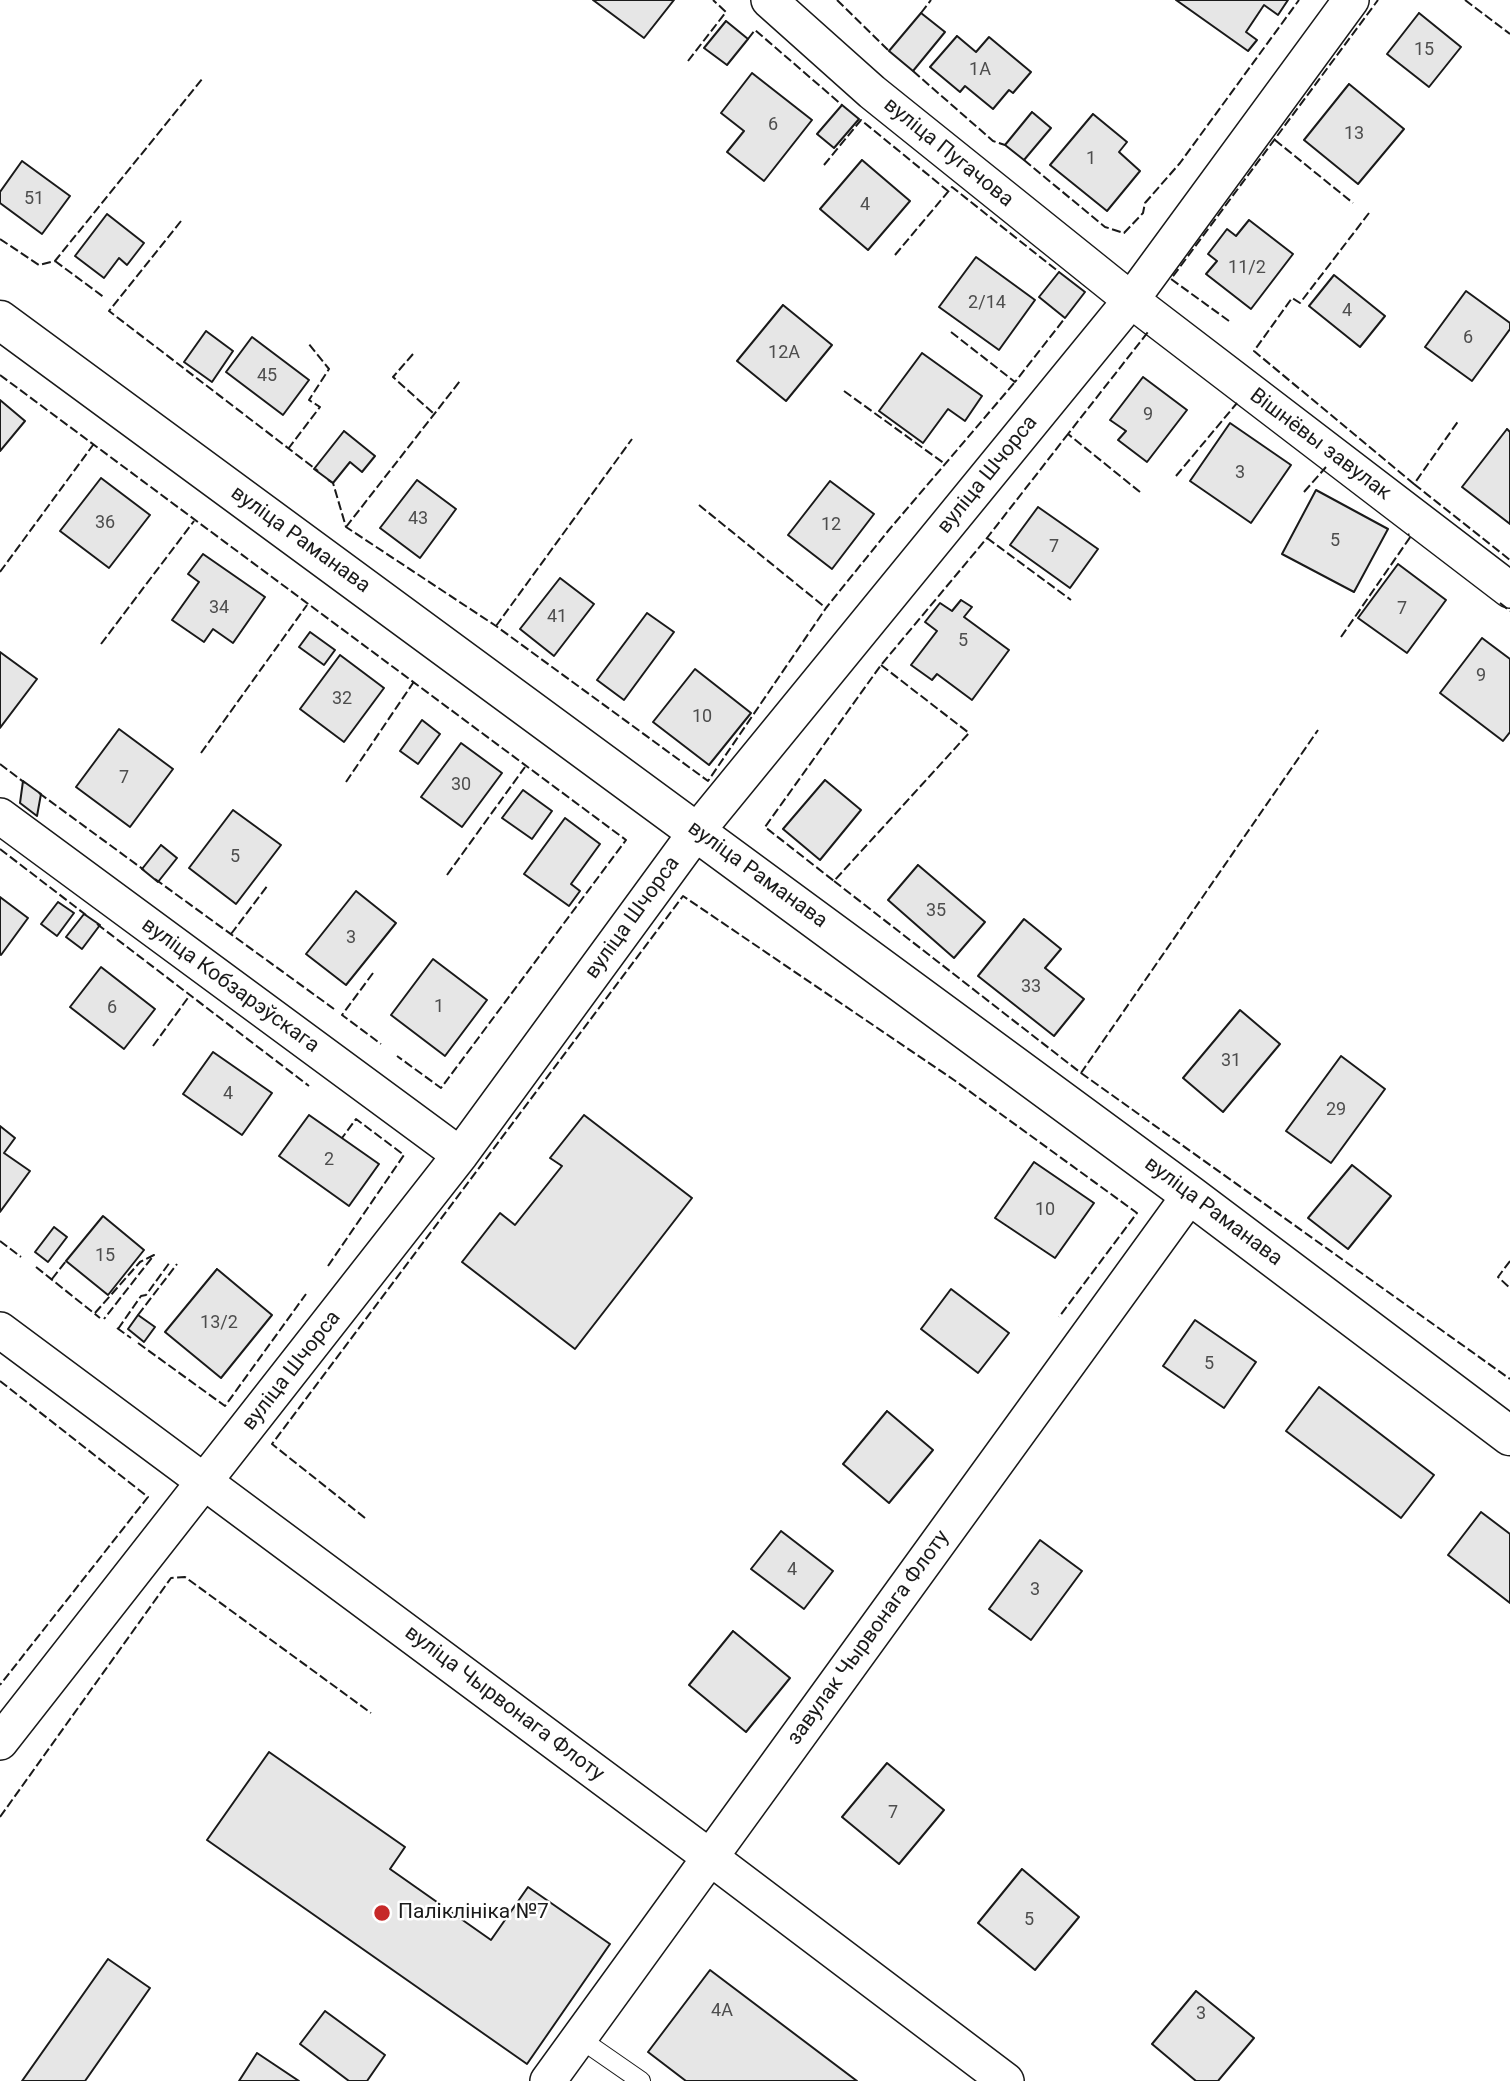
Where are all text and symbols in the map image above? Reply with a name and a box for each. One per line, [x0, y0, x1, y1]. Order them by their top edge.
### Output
house number: 15 [1414, 39, 1434, 61]
house number: 1А [969, 59, 991, 81]
street label: вуліца Пугачова [878, 93, 1018, 213]
house number: 6 [768, 114, 778, 136]
house number: 13 [1344, 123, 1364, 145]
house number: 1 [1086, 148, 1096, 170]
house number: 51 [24, 188, 44, 210]
house number: 4 [860, 194, 870, 216]
house number: 11/2 [1228, 257, 1266, 279]
house number: 2/14 [968, 292, 1006, 314]
house number: 4 [1342, 300, 1352, 322]
house number: 6 [1463, 327, 1473, 349]
house number: 12А [768, 342, 800, 364]
house number: 45 [257, 365, 277, 387]
street label: Вішнёвы завулак [1244, 384, 1396, 506]
house number: 9 [1143, 404, 1153, 426]
street label: вуліца Шчорса [933, 411, 1043, 539]
house number: 3 [1235, 462, 1245, 484]
street label: вуліца Раманава [225, 481, 375, 599]
house number: 43 [408, 508, 428, 530]
house number: 36 [95, 512, 115, 534]
house number: 12 [821, 514, 841, 536]
house number: 5 [1330, 530, 1340, 552]
house number: 7 [1049, 536, 1059, 558]
house number: 34 [209, 597, 229, 619]
house number: 7 [1397, 598, 1407, 620]
house number: 41 [547, 606, 567, 628]
house number: 5 [958, 630, 968, 652]
house number: 9 [1476, 665, 1486, 687]
house number: 32 [332, 688, 352, 710]
house number: 10 [692, 706, 712, 728]
house number: 7 [119, 767, 129, 789]
house number: 30 [451, 774, 471, 796]
street label: вуліца Раманава [682, 816, 832, 934]
house number: 5 [230, 846, 240, 868]
street label: вуліца Шчорса [580, 852, 686, 984]
house number: 35 [926, 900, 946, 922]
street label: вуліца Кобзарэўскага [136, 913, 324, 1059]
house number: 3 [346, 927, 356, 949]
house number: 33 [1021, 976, 1041, 998]
house number: 1 [434, 996, 444, 1018]
house number: 6 [107, 997, 117, 1019]
house number: 31 [1221, 1050, 1241, 1072]
house number: 4 [223, 1083, 233, 1105]
house number: 29 [1326, 1099, 1346, 1121]
house number: 2 [324, 1149, 334, 1171]
street label: вуліца Раманава [1139, 1152, 1287, 1272]
house number: 10 [1035, 1199, 1055, 1221]
house number: 15 [95, 1245, 115, 1267]
street label: вуліца Шчорса [237, 1306, 347, 1436]
house number: 13/2 [200, 1312, 238, 1334]
house number: 5 [1204, 1353, 1214, 1375]
street label: завулак Чырвонага Флоту [783, 1526, 955, 1750]
house number: 4 [787, 1559, 797, 1581]
house number: 3 [1030, 1579, 1040, 1601]
street label: вуліца Чырвонага Флоту [399, 1621, 609, 1787]
house number: 7 [888, 1802, 898, 1824]
place label: Паліклініка №7 [398, 1900, 549, 1926]
marker: Паліклініка №7 [372, 1903, 392, 1923]
house number: 5 [1024, 1909, 1034, 1931]
house number: 4А [711, 2000, 733, 2022]
house number: 3 [1196, 2003, 1206, 2025]

